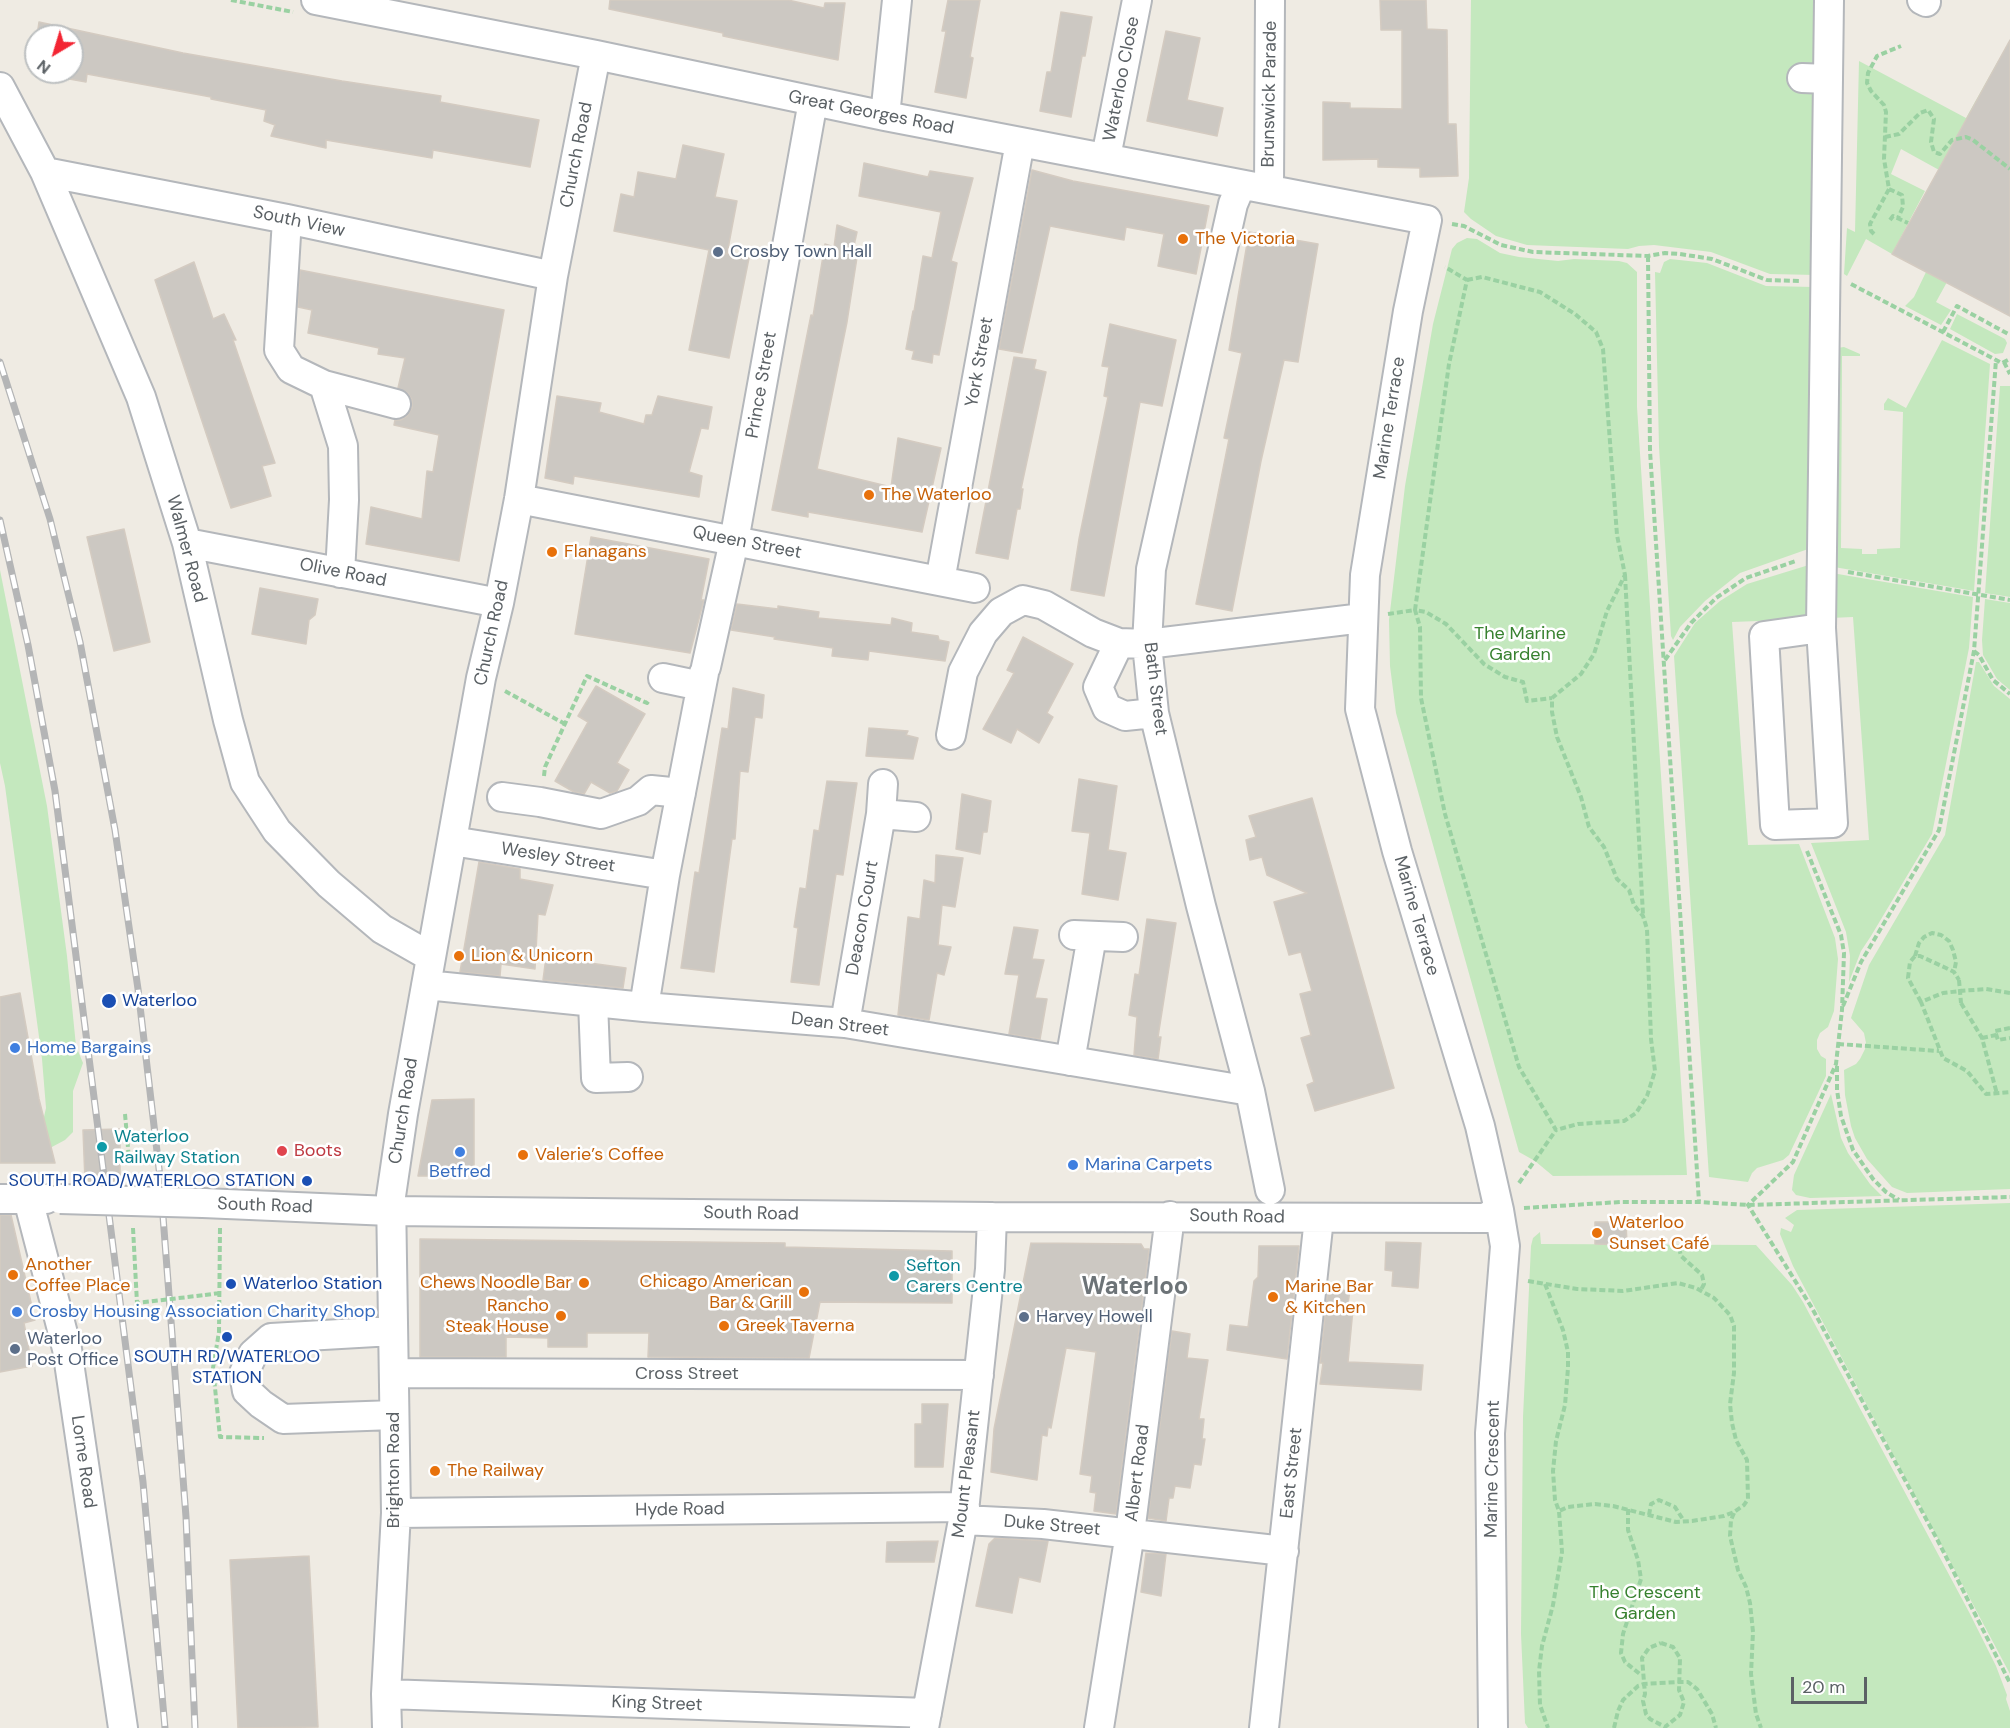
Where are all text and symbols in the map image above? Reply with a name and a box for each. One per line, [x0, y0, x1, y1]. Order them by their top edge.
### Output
street label: Waterloo Close [1099, 15, 1145, 143]
street label: Brunswick Parade [1258, 20, 1282, 168]
north arrow [24, 24, 84, 84]
text: N [33, 55, 55, 79]
street label: Great Georges Road [786, 86, 956, 140]
street label: Church Road [556, 100, 598, 210]
street label: South View [251, 202, 347, 242]
place label: The Victoria [1195, 228, 1295, 250]
marker: The Victoria [1176, 232, 1190, 246]
place label: Crosby Town Hall [730, 241, 872, 263]
marker: Crosby Town Hall [711, 245, 725, 259]
street label: York Street [961, 315, 999, 409]
street label: Prince Street [742, 330, 782, 440]
street label: Marine Terrace [1370, 355, 1410, 481]
place label: The Waterloo [881, 484, 992, 506]
marker: The Waterloo [862, 488, 876, 502]
street label: Walmer Road [161, 493, 211, 605]
street label: Queen Street [691, 522, 803, 564]
place label: Flanagans [564, 541, 647, 563]
marker: Flanagans [545, 545, 559, 559]
street label: Olive Road [298, 554, 388, 592]
street label: Church Road [470, 578, 514, 688]
park label: The Marine Garden [1474, 623, 1566, 666]
street label: Bath Street [1139, 641, 1171, 737]
street label: Wesley Street [499, 838, 617, 878]
street label: Marine Terrace [1389, 854, 1443, 978]
street label: Deacon Court [842, 859, 884, 977]
place label: Lion & Unicorn [471, 945, 593, 967]
marker: Lion & Unicorn [452, 949, 466, 963]
place label: Waterloo [122, 990, 197, 1012]
marker: Waterloo [100, 992, 118, 1010]
street label: Dean Street [790, 1008, 890, 1042]
place label: Home Bargains [27, 1037, 152, 1059]
marker: Home Bargains [8, 1041, 22, 1055]
street label: Church Road [385, 1056, 423, 1166]
place label: Waterloo Railway Station [114, 1126, 240, 1168]
marker: Waterloo Railway Station [95, 1140, 109, 1154]
place label: Boots [294, 1140, 342, 1162]
marker: Boots [275, 1144, 289, 1158]
place label: Valerie’s Coffee [535, 1144, 664, 1166]
marker: Betfred [453, 1145, 467, 1159]
marker: Valerie’s Coffee [516, 1148, 530, 1162]
place label: Marina Carpets [1085, 1154, 1212, 1176]
marker: Marina Carpets [1066, 1158, 1080, 1172]
place label: Betfred [429, 1161, 491, 1183]
place label: SOUTH ROAD/WATERLOO STATION [9, 1170, 295, 1192]
marker: SOUTH ROAD/WATERLOO STATION [300, 1174, 314, 1188]
street label: South Road [217, 1194, 313, 1218]
street label: South Road [703, 1202, 799, 1226]
street label: South Road [1189, 1205, 1285, 1229]
place label: Waterloo Sunset Café [1609, 1212, 1710, 1254]
marker: Waterloo Sunset Café [1590, 1226, 1604, 1240]
place label: Another Coffee Place [25, 1254, 130, 1296]
place label: Sefton Carers Centre [906, 1255, 1023, 1298]
marker: Another Coffee Place [6, 1268, 20, 1282]
marker: Sefton Carers Centre [887, 1269, 901, 1283]
place label: Chicago American Bar & Grill [640, 1271, 792, 1314]
place label: Chews Noodle Bar [420, 1272, 572, 1294]
place label: Waterloo Station [243, 1273, 382, 1295]
district label: Waterloo [1082, 1274, 1188, 1302]
marker: Chews Noodle Bar [577, 1276, 591, 1290]
place label: Marine Bar & Kitchen [1285, 1276, 1374, 1318]
marker: Waterloo Station [224, 1277, 238, 1291]
marker: Chicago American Bar & Grill [797, 1285, 811, 1299]
marker: Marine Bar & Kitchen [1266, 1290, 1280, 1304]
place label: Rancho Steak House [445, 1295, 549, 1338]
place label: Crosby Housing Association Charity Shop [29, 1301, 376, 1323]
marker: Crosby Housing Association Charity Shop [10, 1305, 24, 1319]
place label: Harvey Howell [1036, 1306, 1153, 1328]
marker: Rancho Steak House [554, 1309, 568, 1323]
marker: Harvey Howell [1017, 1310, 1031, 1324]
place label: Greek Taverna [736, 1315, 855, 1337]
marker: Greek Taverna [717, 1319, 731, 1333]
place label: Waterloo Post Office [27, 1328, 119, 1370]
marker: SOUTH RD/WATERLOO STATION [220, 1330, 234, 1344]
marker: Waterloo Post Office [8, 1342, 22, 1356]
place label: SOUTH RD/WATERLOO STATION [134, 1346, 320, 1388]
street label: Cross Street [635, 1363, 739, 1385]
street label: Marine Crescent [1481, 1400, 1505, 1538]
street label: Mount Pleasant [948, 1409, 986, 1539]
street label: Brighton Road [383, 1412, 405, 1528]
street label: Lorne Road [66, 1414, 100, 1510]
street label: Albert Road [1121, 1423, 1155, 1523]
street label: East Street [1276, 1426, 1308, 1520]
place label: The Railway [447, 1460, 544, 1482]
marker: The Railway [428, 1464, 442, 1478]
street label: Hyde Road [635, 1498, 725, 1522]
street label: Duke Street [1003, 1511, 1101, 1541]
park label: The Crescent Garden [1589, 1582, 1701, 1624]
scale bar [1794, 1665, 1870, 1703]
text: 20 m [1802, 1675, 1845, 1699]
street label: King Street [611, 1692, 703, 1716]

